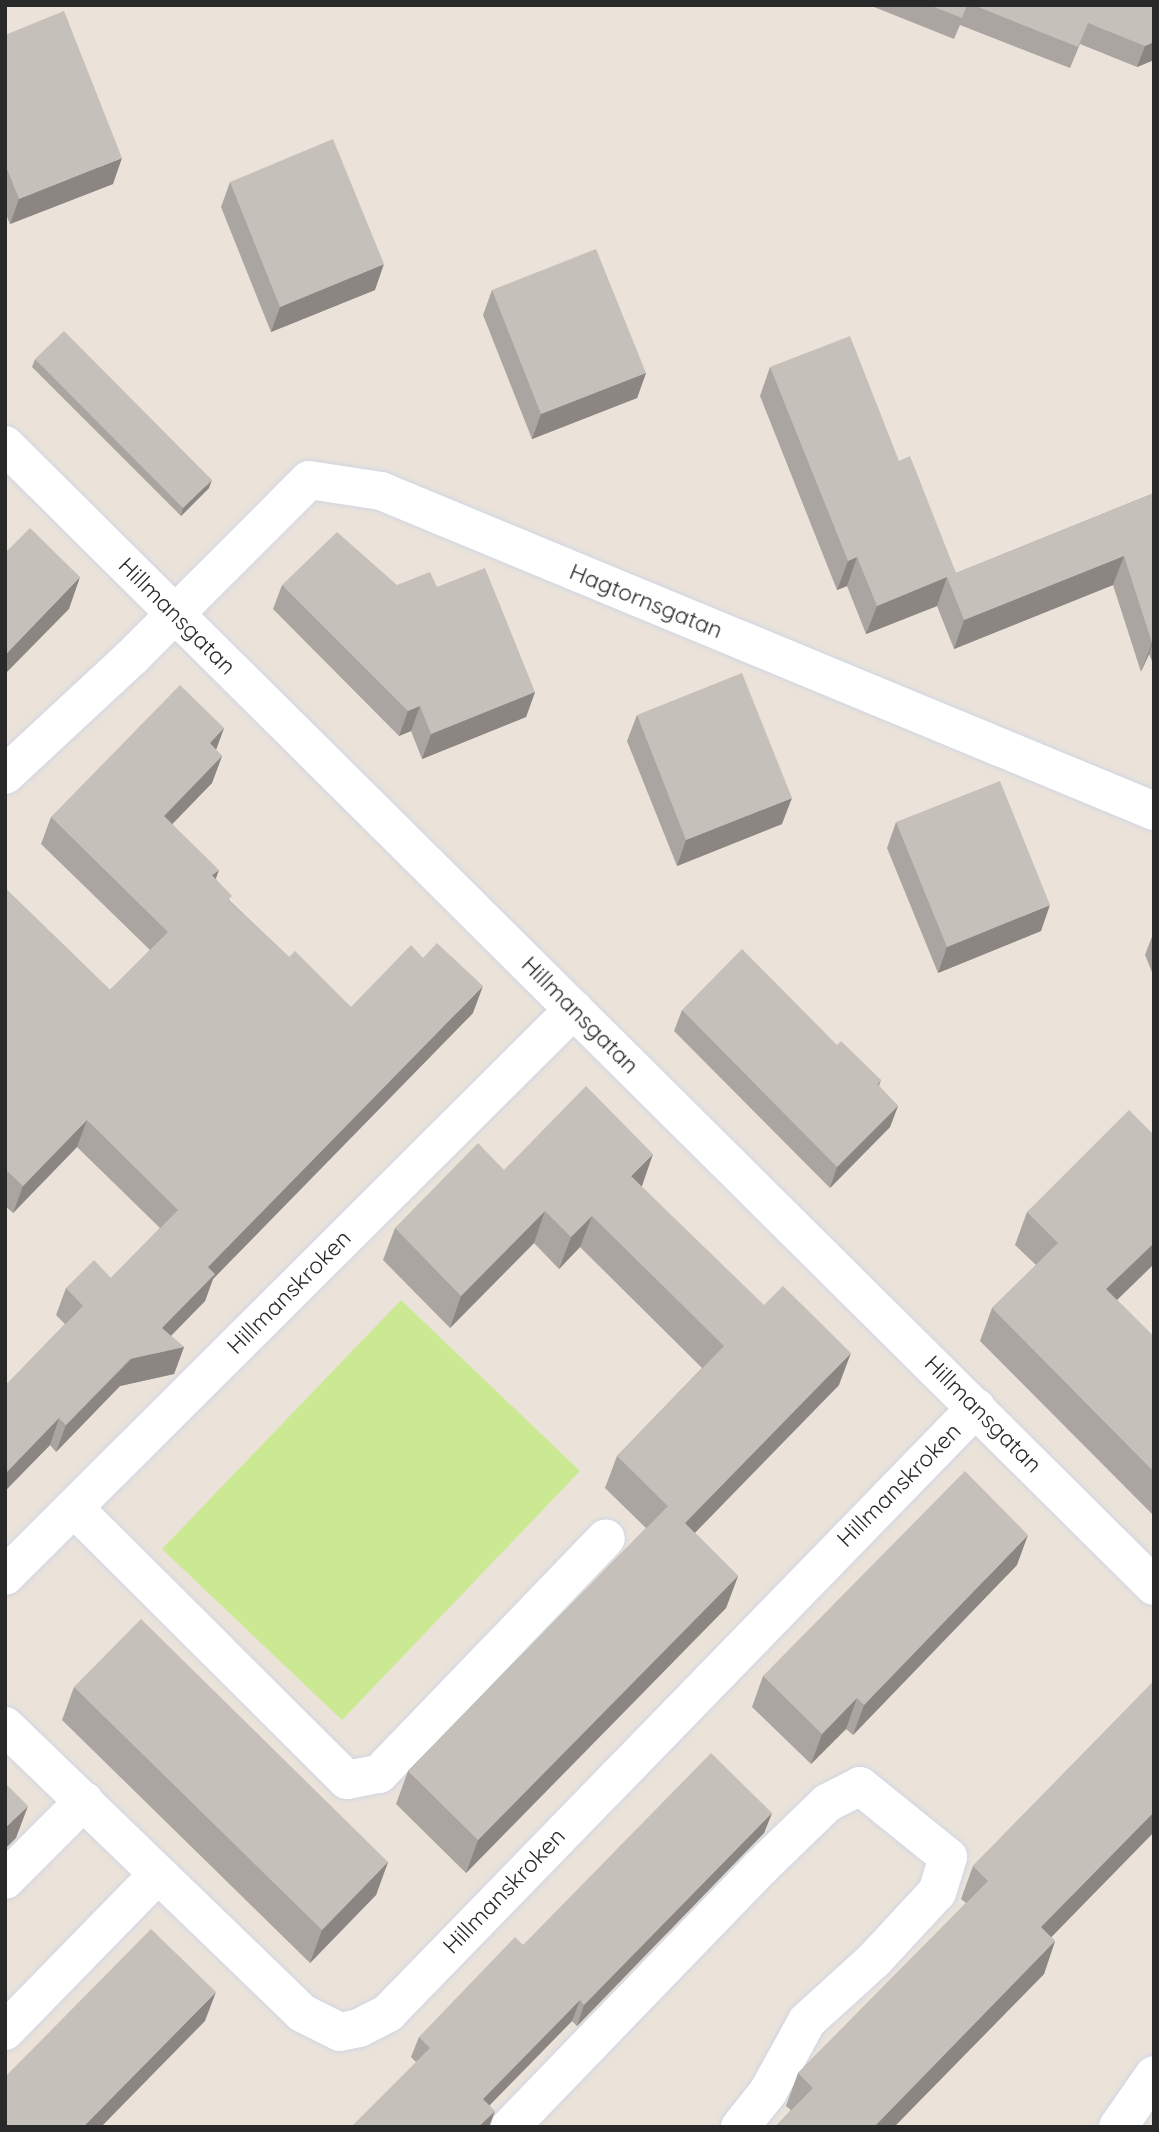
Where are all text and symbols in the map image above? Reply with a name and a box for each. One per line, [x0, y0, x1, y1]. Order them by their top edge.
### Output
street label: Hillmansgatan [113, 552, 241, 680]
street label: Hagtornsgatan [565, 558, 727, 644]
street label: Hillmansgatan [516, 951, 644, 1079]
street label: Hillmanskroken [221, 1224, 357, 1360]
street label: Hillmansgatan [919, 1350, 1047, 1478]
street label: Hillmanskroken [831, 1417, 967, 1553]
street label: Hillmanskroken [437, 1823, 571, 1959]

